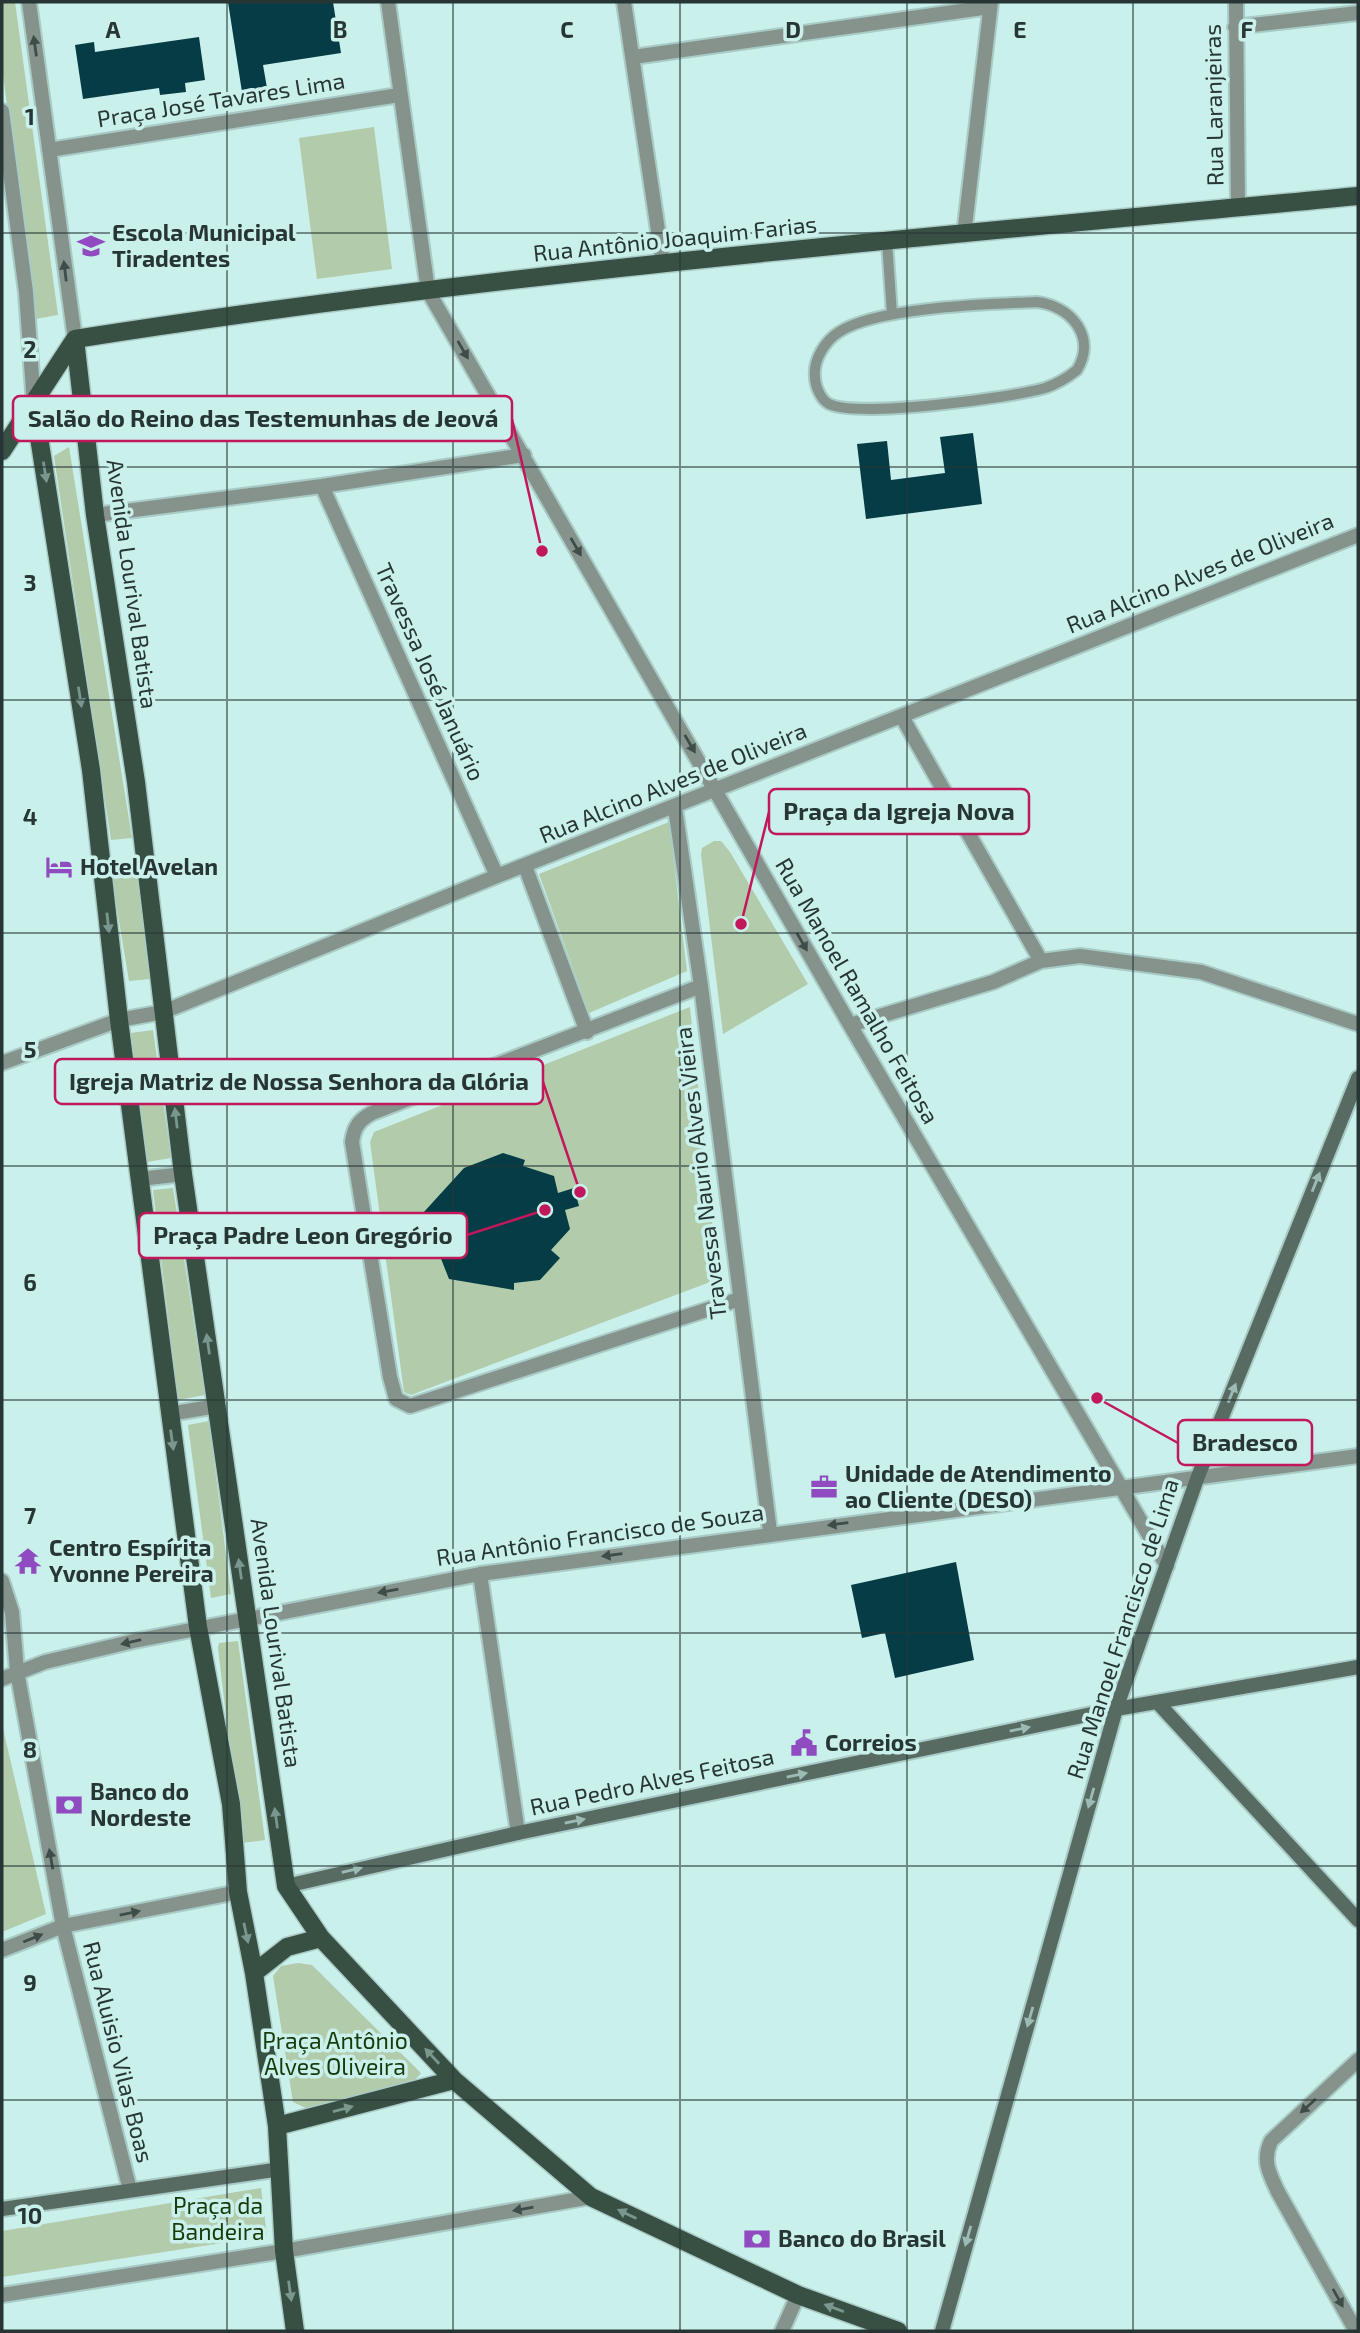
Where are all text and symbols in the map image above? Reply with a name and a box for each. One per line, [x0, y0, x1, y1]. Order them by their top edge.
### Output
text: A [105, 15, 121, 43]
text: B [333, 15, 347, 43]
text: C [560, 15, 574, 43]
text: D [785, 15, 801, 43]
text: E [1013, 15, 1027, 43]
text: F [1241, 15, 1254, 43]
street label: Rua Laranjeiras [1198, 24, 1228, 186]
one-way arrow [30, 35, 41, 57]
street label: Praça José Tavares Lima [95, 66, 347, 133]
text: 1 [25, 102, 35, 130]
street label: Rua Antônio Joaquim Farias [532, 209, 818, 267]
place label: Escola Municipal Tiradentes [112, 218, 296, 272]
school or university icon: Escola Municipal Tiradentes [76, 231, 106, 261]
one-way arrow [60, 260, 71, 282]
text: 2 [23, 335, 37, 363]
one-way arrow [456, 340, 469, 359]
callout: Salão do Reino das Testemunhas de Jeová [13, 396, 512, 441]
text: Salão do Reino das Testemunhas de Jeová [28, 403, 498, 432]
street label: Avenida Lourival Batista [102, 457, 164, 710]
one-way arrow [40, 461, 51, 483]
street label: Rua Alcino Alves de Oliveira [1062, 506, 1337, 639]
one-way arrow [570, 537, 583, 556]
street label: Travessa José Januário [370, 558, 492, 785]
text: 3 [23, 568, 37, 596]
one-way arrow [75, 686, 86, 708]
street label: Rua Alcino Alves de Oliveira [535, 716, 810, 849]
one-way arrow [684, 734, 696, 753]
callout: Praça da Igreja Nova [769, 789, 1029, 834]
text: Praça da Igreja Nova [783, 796, 1015, 826]
text: 4 [23, 802, 37, 830]
hotel icon: Hotel Avelan [44, 852, 74, 882]
place label: Hotel Avelan [80, 852, 218, 880]
street label: Rua Manoel Ramalho Feitosa [770, 853, 946, 1128]
one-way arrow [103, 912, 114, 934]
one-way arrow [796, 932, 808, 951]
street label: Travessa Naurio Alves Vieira [668, 1025, 732, 1321]
text: 5 [24, 1035, 36, 1063]
callout: Igreja Matriz de Nossa Senhora da Glória [55, 1059, 543, 1104]
text: Igreja Matriz de Nossa Senhora da Glória [69, 1066, 529, 1095]
one-way arrow [171, 1107, 182, 1129]
one-way arrow [1311, 1171, 1322, 1192]
callout: Praça Padre Leon Gregório [139, 1213, 467, 1258]
text: Praça Padre Leon Gregório [153, 1220, 453, 1250]
text: 6 [23, 1268, 37, 1296]
one-way arrow [202, 1333, 213, 1355]
one-way arrow [1226, 1382, 1237, 1403]
callout: Bradesco [1178, 1420, 1312, 1465]
text: Bradesco [1192, 1427, 1298, 1456]
one-way arrow [167, 1429, 178, 1451]
place label: Unidade de Atendimento ao Cliente (DESO) [845, 1459, 1112, 1513]
office icon: Unidade de Atendimento ao Cliente (DESO) [809, 1472, 839, 1502]
street label: Rua Manoel Francisco de Lima [1060, 1475, 1184, 1782]
street label: Rua Antônio Francisco de Souza [434, 1497, 765, 1571]
text: 7 [24, 1501, 36, 1529]
street label: Avenida Lourival Batista [246, 1516, 308, 1769]
one-way arrow [826, 1519, 848, 1530]
place label: Centro Espírita Yvonne Pereira [49, 1533, 214, 1587]
temple icon: Centro Espírita Yvonne Pereira [13, 1546, 43, 1576]
one-way arrow [601, 1550, 623, 1561]
one-way arrow [234, 1558, 245, 1580]
one-way arrow [376, 1585, 398, 1596]
one-way arrow [120, 1636, 142, 1647]
one-way arrow [1009, 1723, 1031, 1734]
public building icon: Correios [789, 1728, 819, 1758]
place label: Correios [825, 1728, 917, 1756]
text: 8 [23, 1735, 37, 1763]
street label: Rua Pedro Alves Feitosa [527, 1741, 776, 1821]
one-way arrow [786, 1769, 808, 1780]
place label: Banco do Nordeste [90, 1777, 191, 1831]
one-way arrow [1085, 1787, 1096, 1809]
bank icon: Banco do Nordeste [54, 1790, 84, 1820]
one-way arrow [271, 1807, 282, 1829]
one-way arrow [564, 1816, 586, 1827]
one-way arrow [45, 1848, 56, 1870]
one-way arrow [342, 1864, 364, 1875]
one-way arrow [119, 1907, 141, 1918]
one-way arrow [241, 1922, 252, 1944]
one-way arrow [22, 1933, 43, 1944]
street label: Rua Aluisio Vilas Boas [78, 1938, 160, 2165]
text: 9 [23, 1968, 37, 1996]
one-way arrow [1024, 2006, 1035, 2028]
park label: Praça Antônio Alves Oliveira [262, 2026, 408, 2080]
one-way arrow [425, 2048, 441, 2065]
one-way arrow [1300, 2098, 1317, 2114]
one-way arrow [332, 2103, 354, 2114]
park label: Praça da Bandeira [171, 2191, 265, 2245]
text: 10 [18, 2201, 42, 2229]
one-way arrow [512, 2204, 534, 2215]
one-way arrow [617, 2209, 637, 2220]
bank icon: Banco do Brasil [742, 2224, 772, 2254]
place label: Banco do Brasil [778, 2224, 946, 2252]
one-way arrow [963, 2226, 973, 2247]
one-way arrow [284, 2280, 295, 2302]
one-way arrow [1332, 2288, 1344, 2308]
one-way arrow [823, 2302, 844, 2313]

